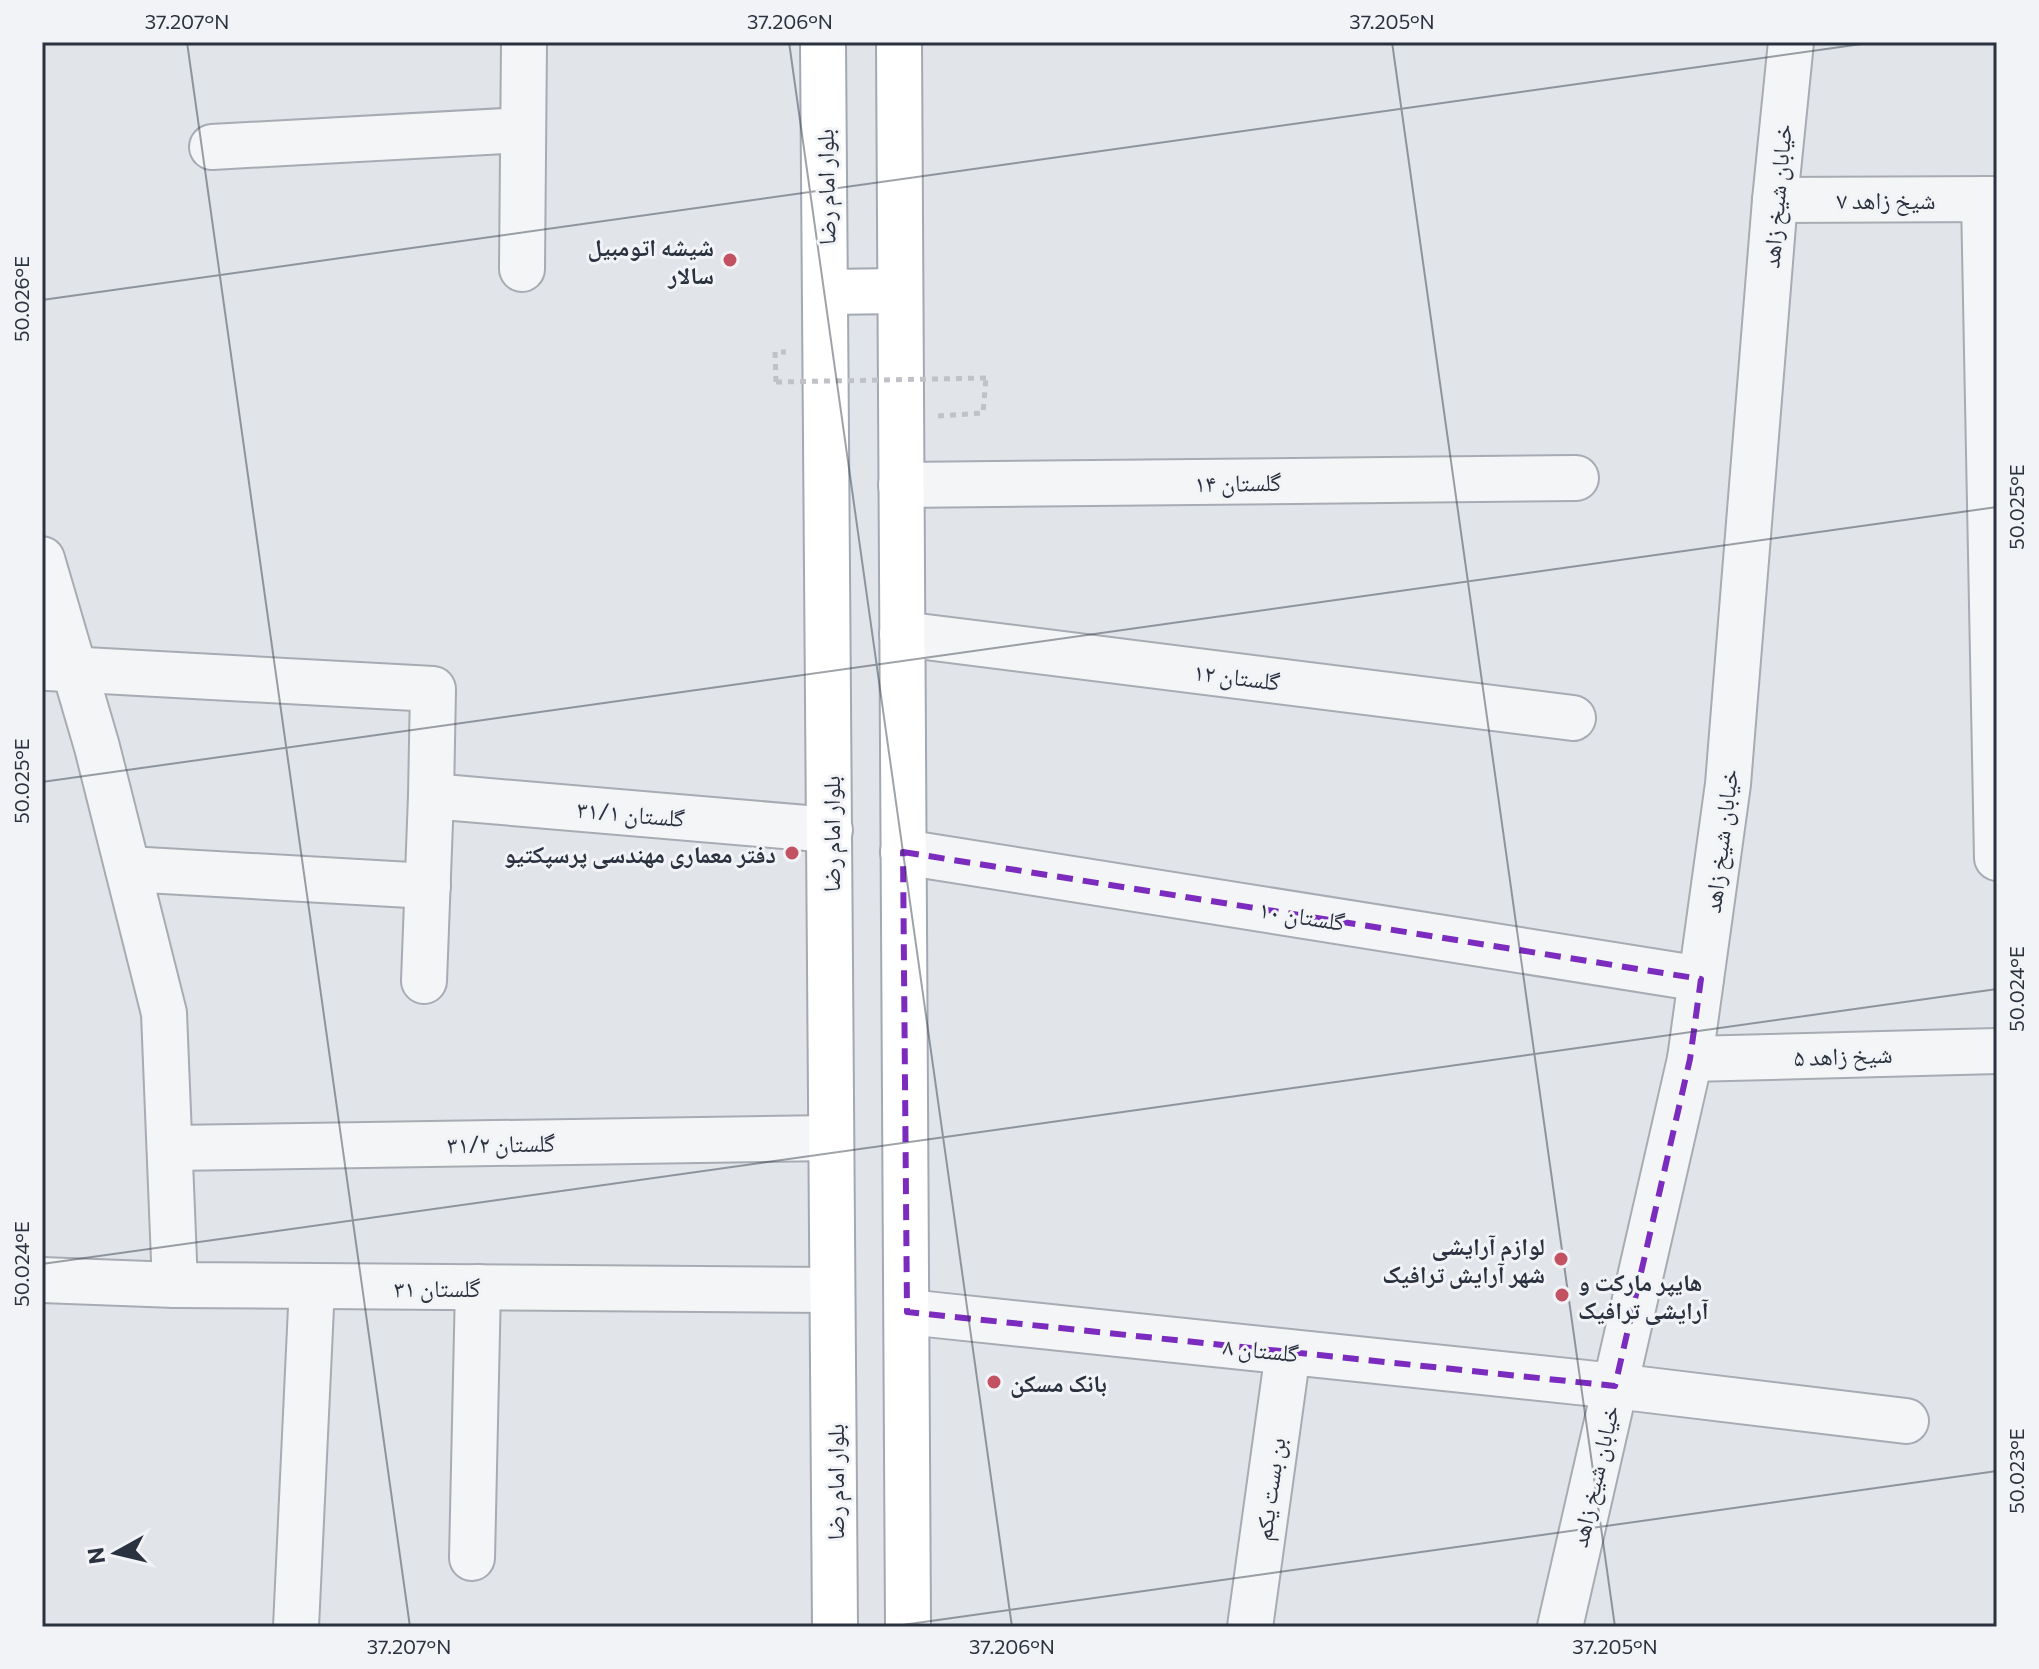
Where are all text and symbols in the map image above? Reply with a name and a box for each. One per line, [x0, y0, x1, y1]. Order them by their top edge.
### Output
text: 37.207°N [145, 9, 229, 33]
text: 37.206°N [747, 9, 833, 33]
text: 37.205°N [1349, 9, 1435, 33]
street label: خیابان شیخ زاهد [1755, 123, 1799, 270]
street label: بلوار امام رضا [809, 128, 844, 246]
street label: شیخ زاهد ۷ [1837, 185, 1935, 216]
place label: شیشه اتومبیل سالار [587, 232, 714, 289]
marker: شیشه اتومبیل سالار [721, 251, 739, 269]
text: 50.026°E [9, 256, 33, 342]
text: 50.025°E [2004, 464, 2028, 550]
street label: گلستان ۱۴ [1194, 467, 1282, 498]
street label: گلستان ۱۲ [1192, 656, 1282, 697]
text: 50.025°E [9, 738, 33, 824]
street label: خیابان شیخ زاهد [1697, 767, 1745, 915]
street label: بلوار امام رضا [816, 776, 848, 892]
street label: گلستان ۳۱/۱ [576, 794, 686, 833]
place label: دفتر معماری مهندسی پرسپکتیو [504, 839, 776, 869]
marker: دفتر معماری مهندسی پرسپکتیو [783, 844, 801, 862]
street label: گلستان ۱۰ [1257, 894, 1347, 937]
text: 50.024°E [2004, 946, 2028, 1032]
street label: شیخ زاهد ۵ [1793, 1039, 1893, 1073]
street label: گلستان ۳۱/۲ [447, 1128, 555, 1159]
text: 50.024°E [9, 1221, 33, 1307]
place label: لوازم آرایشی شهر آرایش ترافیک [1382, 1231, 1545, 1289]
marker: لوازم آرایشی شهر آرایش ترافیک [1552, 1250, 1570, 1268]
place label: هایپر مارکت و آرایشی ترافیک [1578, 1267, 1709, 1325]
street label: گلستان ۳۱ [394, 1273, 480, 1303]
marker: هایپر مارکت و آرایشی ترافیک [1553, 1286, 1571, 1304]
street label: گلستان ۸ [1222, 1331, 1300, 1368]
place label: بانک مسکن [1010, 1368, 1107, 1398]
marker: بانک مسکن [985, 1373, 1003, 1391]
street label: خیابان شیخ زاهد [1564, 1402, 1626, 1550]
street label: بلوار امام رضا [820, 1424, 852, 1540]
text: 50.023°E [2004, 1428, 2028, 1514]
street label: بن بست یکم [1247, 1436, 1294, 1543]
north arrow [76, 1513, 156, 1593]
text: N [81, 1546, 110, 1566]
text: 37.207°N [367, 1634, 451, 1658]
text: 37.206°N [969, 1634, 1055, 1658]
text: 37.205°N [1572, 1634, 1658, 1658]

